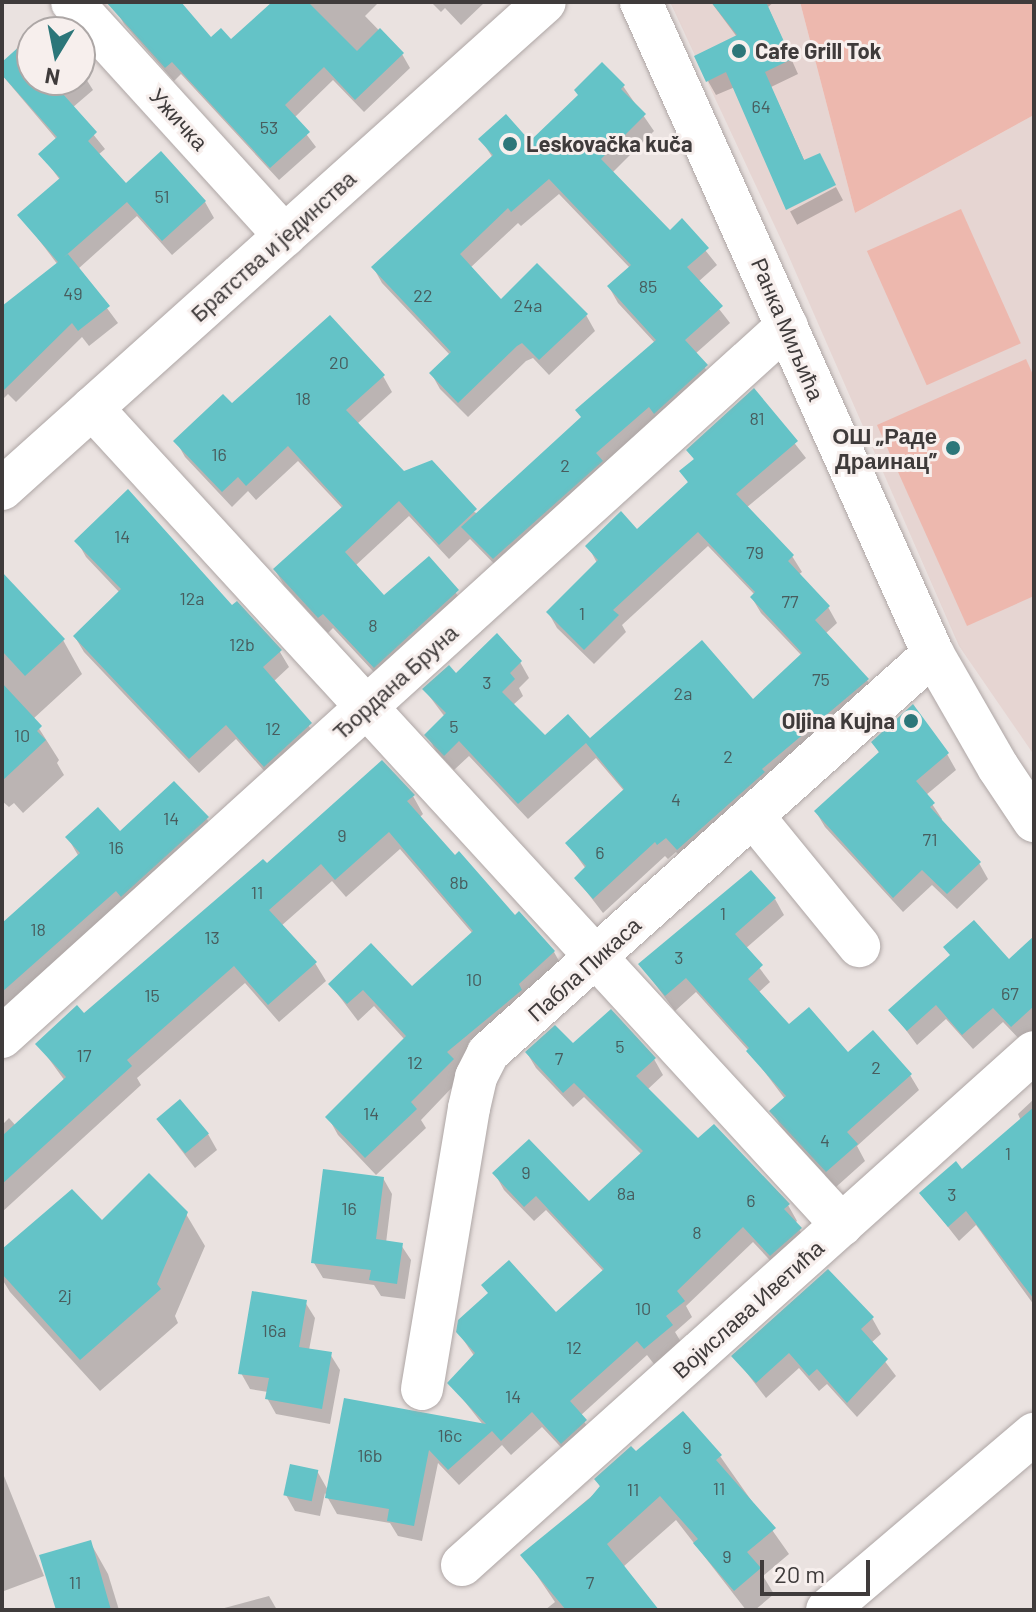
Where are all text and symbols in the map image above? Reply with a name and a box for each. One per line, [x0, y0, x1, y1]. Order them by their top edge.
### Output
north arrow [16, 16, 96, 96]
place label: Cafe Grill Tok [755, 38, 882, 64]
marker: Cafe Grill Tok [730, 42, 748, 60]
text: N [43, 64, 62, 92]
street label: Ужичка [144, 83, 214, 155]
house number: 64 [751, 95, 771, 117]
house number: 53 [260, 116, 278, 138]
place label: Leskovačka kuča [526, 131, 693, 157]
marker: Leskovačka kuča [501, 135, 519, 153]
street label: Братства и јединства [185, 165, 361, 327]
house number: 51 [154, 185, 170, 207]
street label: Ранка Миљића [746, 254, 830, 404]
house number: 85 [639, 275, 657, 297]
house number: 49 [63, 282, 83, 304]
house number: 22 [413, 284, 433, 306]
house number: 24a [514, 294, 542, 316]
house number: 20 [329, 351, 349, 373]
house number: 18 [295, 387, 311, 409]
house number: 81 [749, 407, 765, 429]
place label: ОШ „Раде Драинац” [832, 422, 937, 474]
marker: ОШ „Раде Драинац” [944, 439, 962, 457]
house number: 16 [211, 443, 227, 465]
house number: 2 [560, 454, 570, 476]
house number: 14 [114, 525, 130, 547]
house number: 79 [746, 541, 764, 563]
house number: 12a [179, 587, 205, 609]
house number: 77 [781, 590, 799, 612]
house number: 1 [579, 602, 585, 624]
house number: 8 [368, 614, 378, 636]
street label: Ђордана Бруна [327, 619, 463, 745]
house number: 12b [229, 633, 255, 655]
house number: 75 [812, 668, 830, 690]
house number: 3 [482, 671, 492, 693]
house number: 2a [674, 682, 692, 704]
place label: Oljina Kujna [782, 708, 895, 734]
marker: Oljina Kujna [902, 712, 920, 730]
house number: 5 [449, 715, 459, 737]
house number: 12 [265, 717, 281, 739]
house number: 10 [14, 724, 30, 746]
house number: 2 [723, 745, 733, 767]
house number: 4 [671, 788, 681, 810]
house number: 14 [163, 807, 179, 829]
house number: 9 [337, 824, 347, 846]
house number: 71 [923, 828, 937, 850]
house number: 16 [108, 836, 124, 858]
house number: 6 [595, 841, 605, 863]
house number: 8b [449, 871, 469, 893]
house number: 11 [251, 881, 263, 903]
house number: 1 [720, 902, 726, 924]
street label: Пабла Пикаса [522, 911, 646, 1027]
house number: 18 [30, 918, 46, 940]
house number: 13 [204, 926, 220, 948]
house number: 3 [674, 946, 684, 968]
house number: 10 [466, 968, 482, 990]
house number: 67 [1001, 982, 1019, 1004]
house number: 15 [144, 984, 160, 1006]
house number: 5 [615, 1035, 625, 1057]
house number: 17 [77, 1044, 91, 1066]
house number: 7 [555, 1047, 563, 1069]
house number: 12 [407, 1051, 423, 1073]
house number: 2 [871, 1056, 881, 1078]
house number: 14 [363, 1102, 379, 1124]
house number: 4 [820, 1129, 830, 1151]
house number: 1 [1005, 1142, 1011, 1164]
house number: 9 [521, 1161, 531, 1183]
house number: 8a [617, 1182, 635, 1204]
house number: 3 [947, 1183, 957, 1205]
house number: 6 [746, 1189, 756, 1211]
house number: 16 [341, 1197, 357, 1219]
house number: 8 [692, 1221, 702, 1243]
street label: Војислава Иветића [667, 1234, 829, 1384]
house number: 2j [58, 1284, 72, 1306]
house number: 10 [635, 1297, 651, 1319]
house number: 16a [262, 1319, 286, 1341]
house number: 12 [566, 1336, 582, 1358]
house number: 14 [505, 1385, 521, 1407]
house number: 16c [438, 1424, 462, 1446]
house number: 9 [682, 1436, 692, 1458]
house number: 16b [357, 1444, 383, 1466]
house number: 11 [713, 1477, 725, 1499]
house number: 11 [627, 1478, 639, 1500]
scale bar [764, 1544, 874, 1594]
house number: 9 [722, 1545, 732, 1567]
text: 20 m [774, 1559, 825, 1588]
house number: 11 [69, 1571, 81, 1593]
house number: 7 [586, 1571, 594, 1593]

